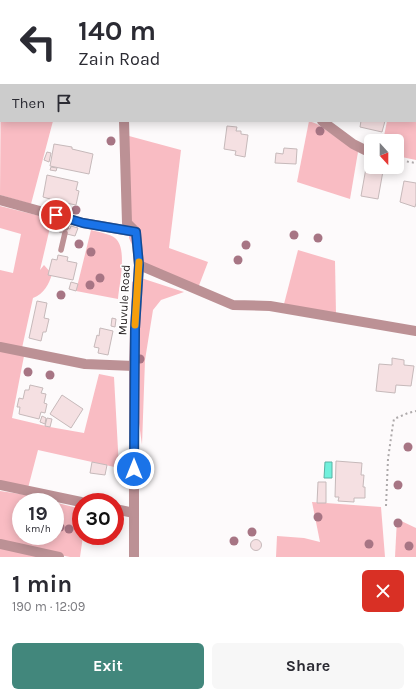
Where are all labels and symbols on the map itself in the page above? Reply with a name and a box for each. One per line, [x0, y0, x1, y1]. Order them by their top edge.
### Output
north arrow [364, 134, 404, 174]
pin [39, 198, 73, 232]
street label: Muvule Road [115, 264, 133, 336]
position arrow [113, 448, 155, 490]
speed limit sign: 30 [72, 493, 124, 545]

